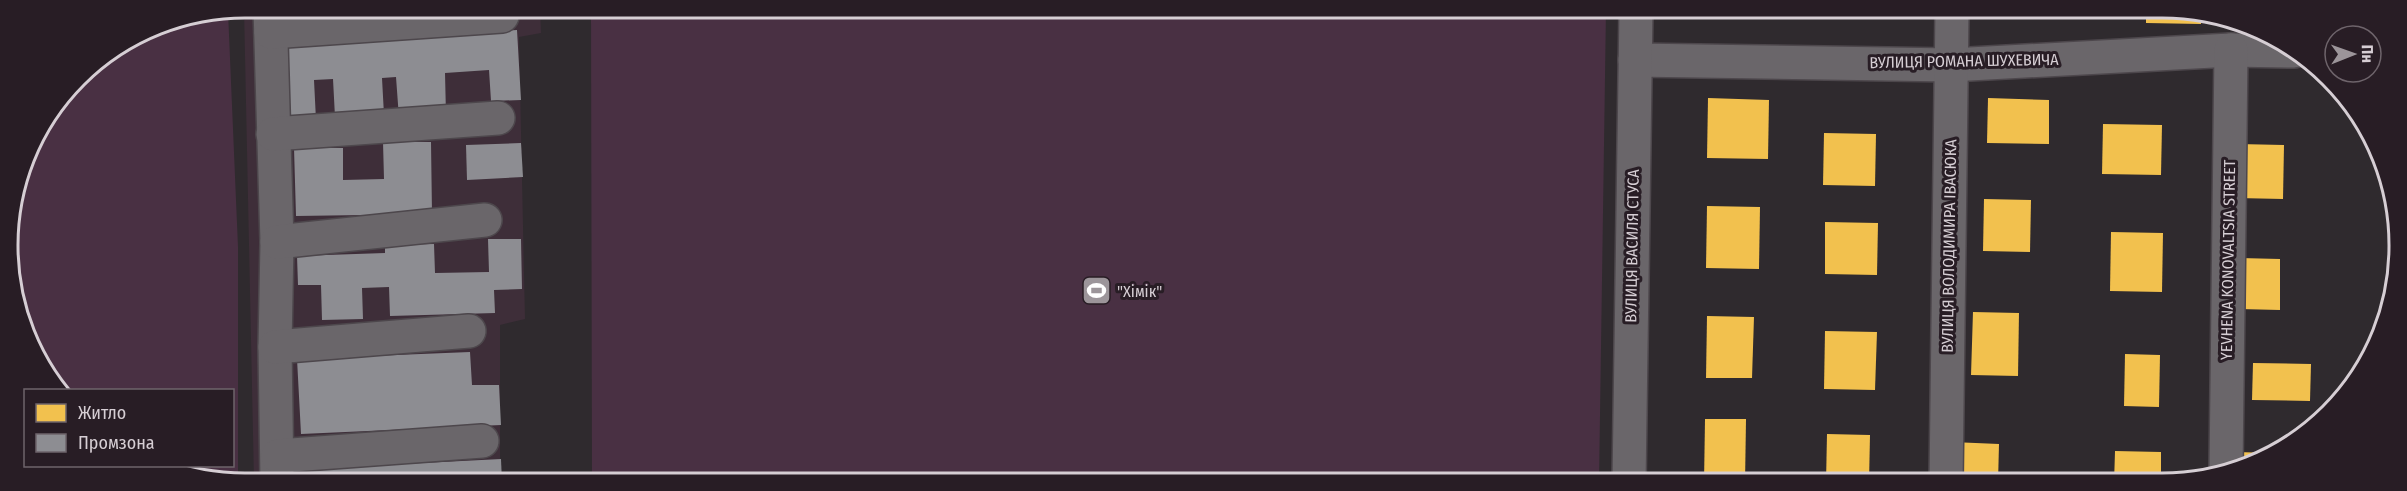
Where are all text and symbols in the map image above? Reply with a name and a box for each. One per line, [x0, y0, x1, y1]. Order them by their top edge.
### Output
north arrow [2323, 24, 2383, 84]
text: Пн [2358, 45, 2377, 63]
street label: ВУЛИЦЯ РОМАНА ШУХЕВИЧА [1869, 50, 2059, 72]
street label: ВУЛИЦЯ ВОЛОДИМИРА ІВАСЮКА [1938, 139, 1960, 353]
street label: YEVHENA KONOVALTSIA STREET [2217, 159, 2239, 360]
street label: ВУЛИЦЯ ВАСИЛЯ СТУСА [1621, 169, 1643, 323]
sports icon: "Хімік" [1080, 275, 1112, 307]
place label: "Хімік" [1117, 282, 1162, 301]
legend [24, 389, 234, 467]
text: Житло [78, 402, 126, 424]
text: Промзона [78, 432, 155, 454]

